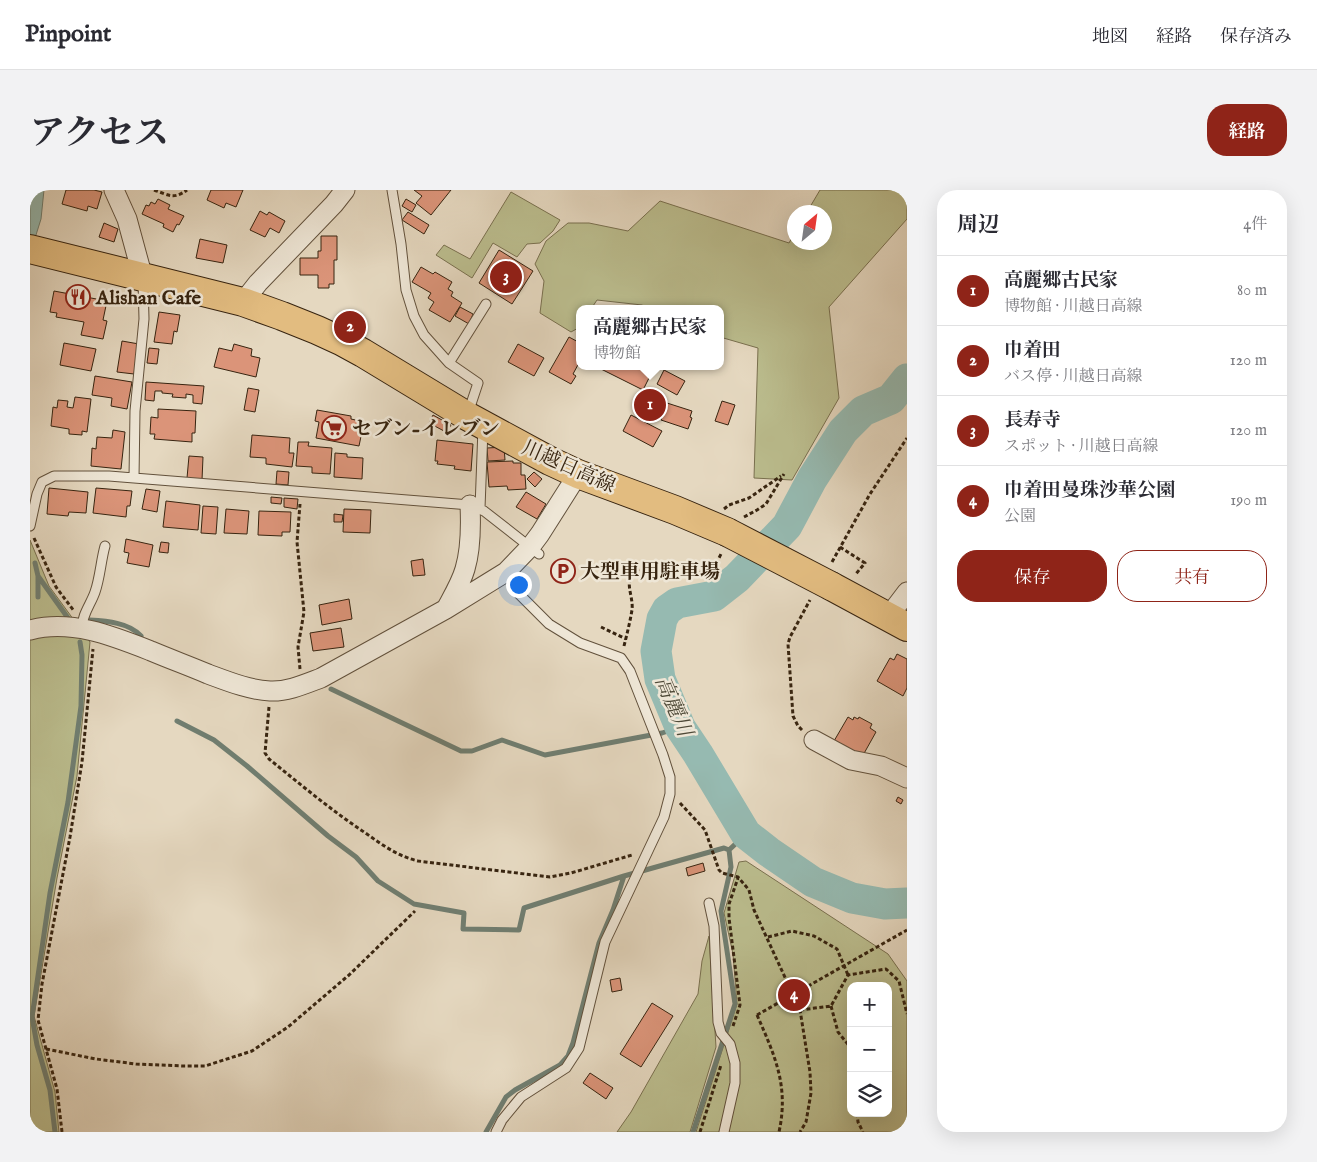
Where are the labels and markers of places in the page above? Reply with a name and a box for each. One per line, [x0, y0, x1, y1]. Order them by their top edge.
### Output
pin: 3 [490, 258, 522, 296]
restaurant icon: Alishan Cafe [65, 284, 91, 310]
place label: Alishan Cafe [95, 286, 202, 311]
pin: 2 [334, 308, 366, 346]
pin: 1 [634, 386, 666, 424]
supermarket icon: セブン-イレブン [321, 415, 347, 441]
place label: セブン-イレブン [352, 417, 500, 442]
parking icon: 大型車用駐車場 [550, 558, 576, 584]
place label: 大型車用駐車場 [580, 560, 720, 585]
pin: 4 [778, 976, 810, 1014]

